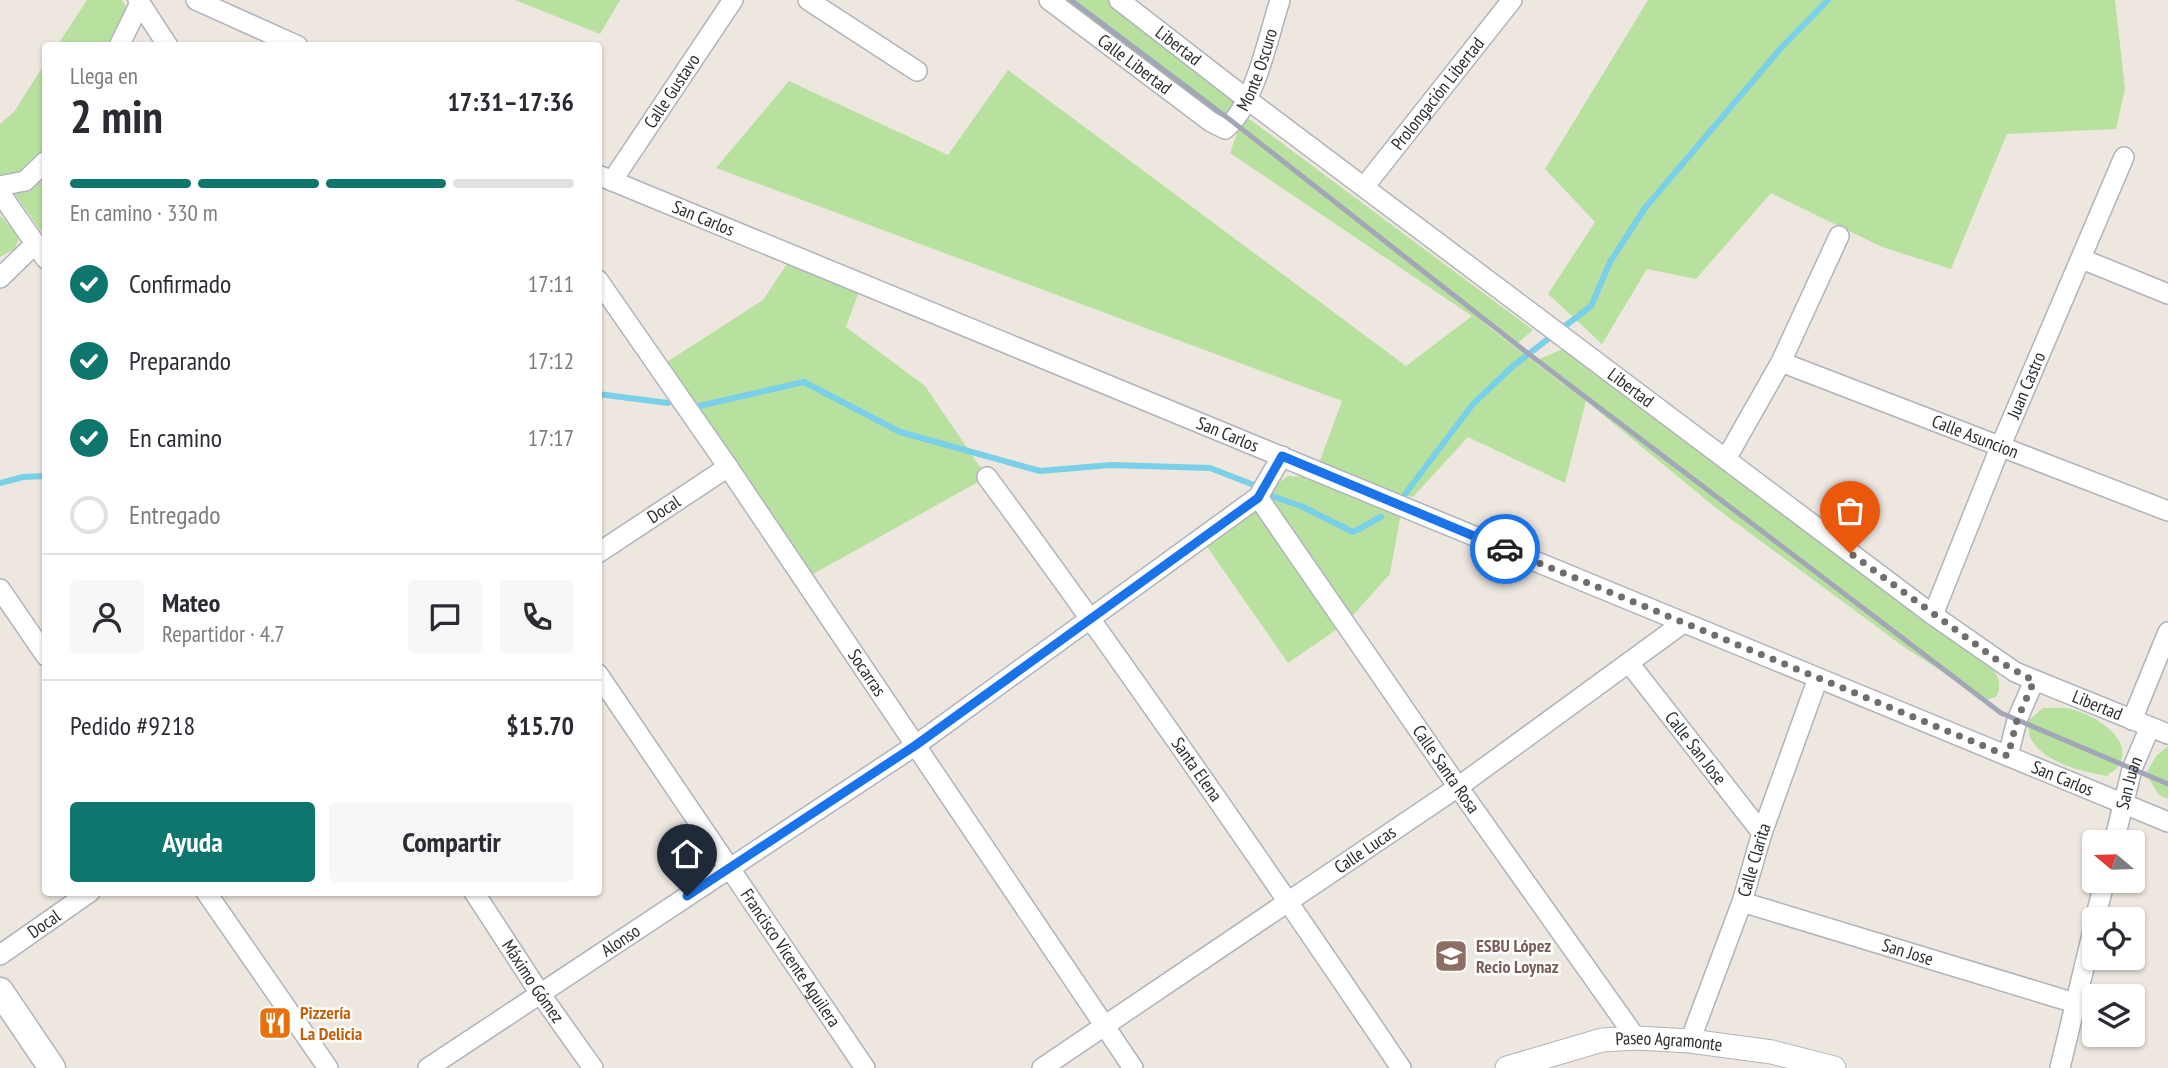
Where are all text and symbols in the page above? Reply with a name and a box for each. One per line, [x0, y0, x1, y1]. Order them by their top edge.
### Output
street label: Libertad [1151, 21, 1206, 71]
street label: Monte Oscuro [1231, 26, 1282, 115]
street label: Calle Libertad [1093, 29, 1176, 99]
street label: Prolongación Libertad [1386, 33, 1489, 154]
street label: Calle Gustavo [639, 49, 705, 132]
text: Llega en [70, 61, 138, 90]
text: 17:31–17:36 [447, 85, 574, 118]
text: 2 min [70, 86, 163, 146]
street label: San Carlos [669, 195, 738, 241]
text: En camino · 330 m [70, 198, 218, 227]
icon: check [70, 265, 108, 303]
text: Confirmado [129, 267, 231, 300]
text: 17:11 [528, 269, 574, 298]
icon: check [70, 342, 108, 380]
text: Preparando [129, 344, 231, 377]
text: 17:12 [528, 346, 574, 375]
street label: Juan Castro [2001, 348, 2050, 423]
street label: Libertad [1603, 363, 1659, 412]
street label: Calle Asuncion [1929, 409, 2022, 463]
street label: San Carlos [1193, 411, 1262, 457]
icon: check [70, 419, 108, 457]
text: En camino [129, 421, 222, 454]
text: 17:17 [528, 423, 574, 452]
pin [1820, 481, 1880, 553]
street label: Docal [643, 489, 685, 528]
icon: bag [1831, 492, 1869, 530]
text: Entregado [129, 498, 221, 531]
courier [1470, 514, 1540, 584]
icon: car [1486, 530, 1524, 568]
button: person [70, 580, 144, 654]
button: chat [408, 580, 482, 654]
button: phone [500, 580, 574, 654]
text: Mateo [162, 586, 220, 619]
text: Repartidor · 4.7 [162, 619, 285, 648]
street label: Socarras [843, 644, 891, 701]
street label: Libertad [2069, 685, 2126, 725]
street label: Calle San Jose [1660, 706, 1732, 789]
text: Pedido #9218 [70, 709, 195, 742]
text: $15.70 [506, 709, 574, 742]
street label: Calle Santa Rosa [1408, 720, 1485, 818]
street label: Santa Elena [1167, 733, 1228, 806]
street label: San Juan [2110, 753, 2147, 812]
street label: San Carlos [2028, 755, 2097, 801]
button: Ayuda [70, 802, 315, 882]
button: Compartir [329, 802, 574, 882]
street label: Calle Lucas [1330, 820, 1400, 878]
street label: Calle Clarita [1732, 820, 1776, 899]
pin [657, 824, 717, 896]
north arrow [2082, 830, 2146, 892]
map controls [2082, 830, 2145, 1047]
icon: home [668, 835, 706, 873]
street label: Francisco Vicente Aguilera [736, 884, 846, 1031]
street label: Docal [23, 904, 66, 943]
button: locate [2082, 907, 2145, 970]
street label: Alonso [596, 919, 645, 961]
street label: San Jose [1879, 933, 1936, 970]
place label: ESBU López Recio Loynaz [1476, 934, 1559, 978]
street label: Máximo Gómez [497, 935, 569, 1027]
school or university icon: ESBU López Recio Loynaz [1432, 937, 1470, 975]
button: layers [2082, 984, 2145, 1047]
place label: Pizzería La Delicia [300, 1001, 362, 1045]
restaurant icon: Pizzería La Delicia [256, 1004, 294, 1042]
street label: Paseo Agramonte [1615, 1026, 1724, 1056]

